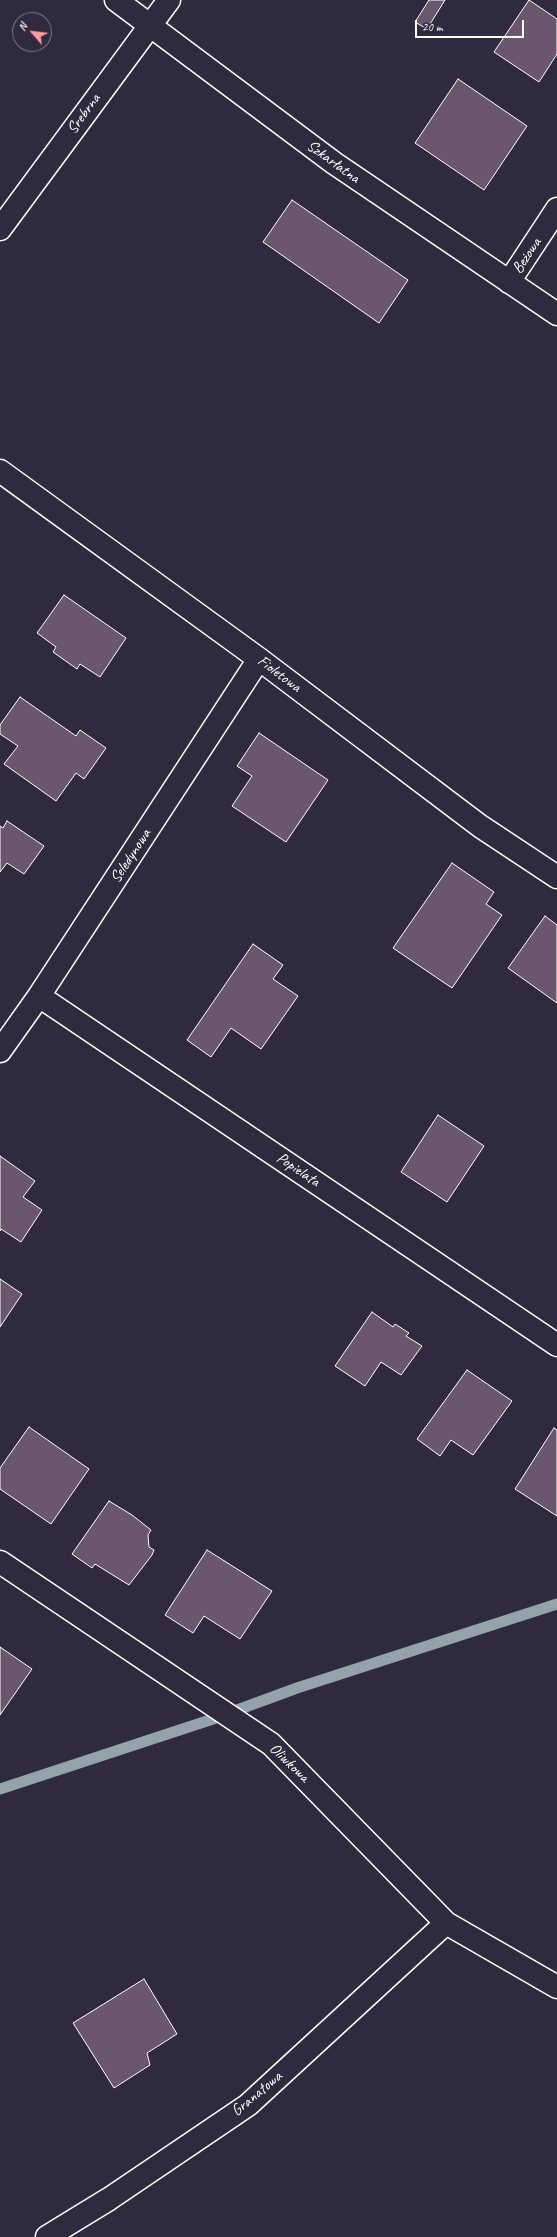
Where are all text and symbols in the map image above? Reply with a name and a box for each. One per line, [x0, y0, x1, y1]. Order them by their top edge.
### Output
north arrow [12, 12, 52, 52]
scale bar [417, 12, 526, 38]
text: 20 m [422, 19, 442, 35]
text: N [15, 21, 30, 33]
street label: Srebrna [63, 90, 105, 138]
street label: Szkarłatna [303, 136, 363, 188]
street label: Beżowa [508, 235, 546, 277]
street label: Fioletowa [253, 651, 305, 697]
street label: Seledynowa [106, 825, 156, 887]
street label: Popielata [273, 1149, 323, 1191]
street label: Oliwkowa [265, 1739, 313, 1787]
street label: Granatowa [228, 2067, 286, 2121]

